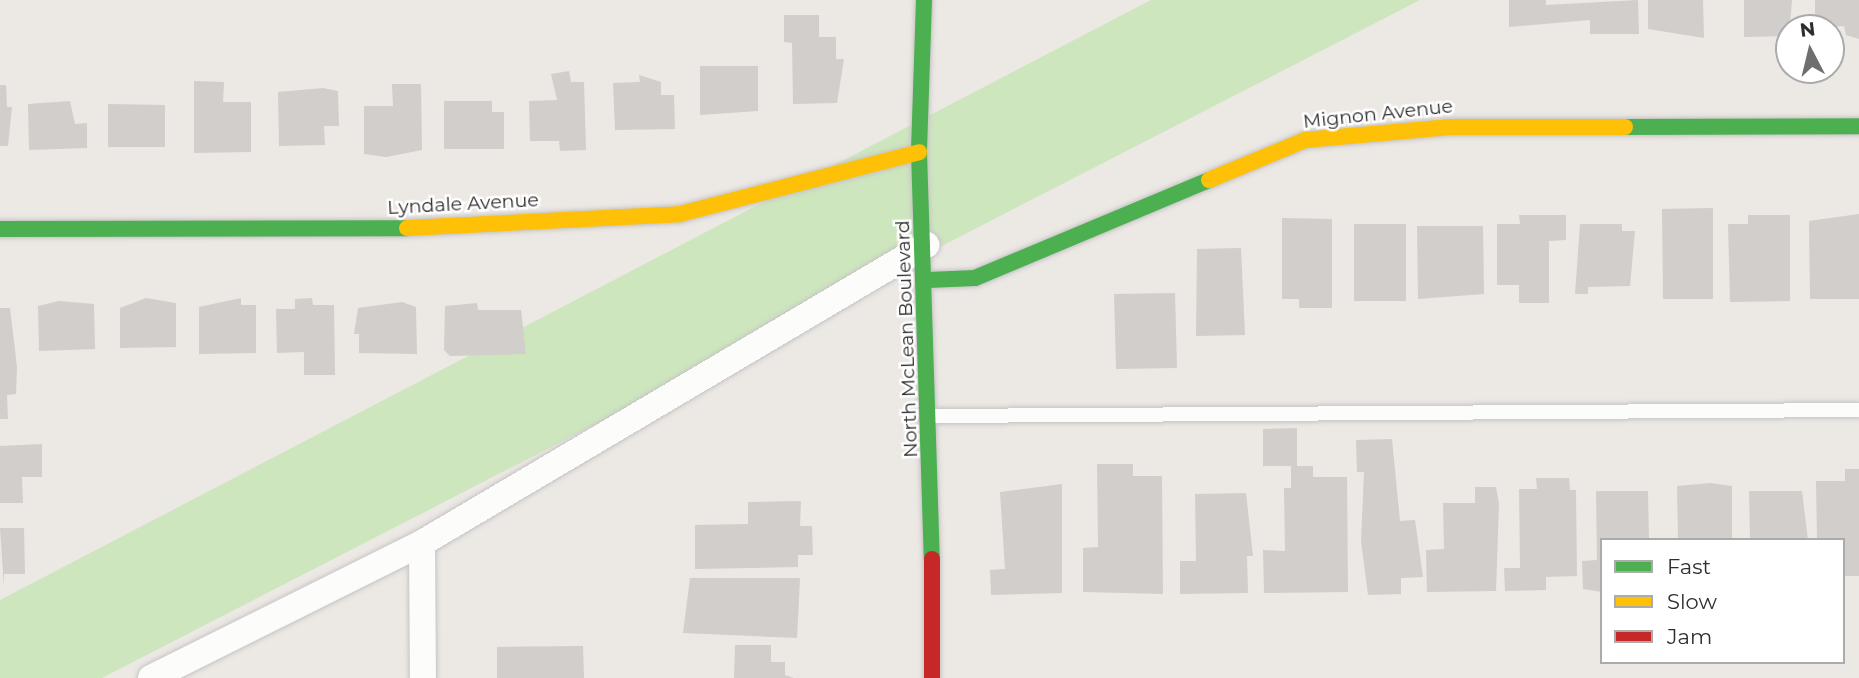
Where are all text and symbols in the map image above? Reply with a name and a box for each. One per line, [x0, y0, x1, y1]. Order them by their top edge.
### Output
north arrow [1775, 14, 1845, 84]
text: N [1799, 17, 1817, 42]
street label: Mignon Avenue [1302, 95, 1454, 133]
street label: Lyndale Avenue [387, 189, 539, 219]
street label: North McLean Boulevard [891, 220, 923, 458]
legend [1600, 538, 1845, 664]
text: Fast [1667, 554, 1711, 579]
text: Slow [1667, 589, 1717, 614]
text: Jam [1667, 624, 1712, 649]

